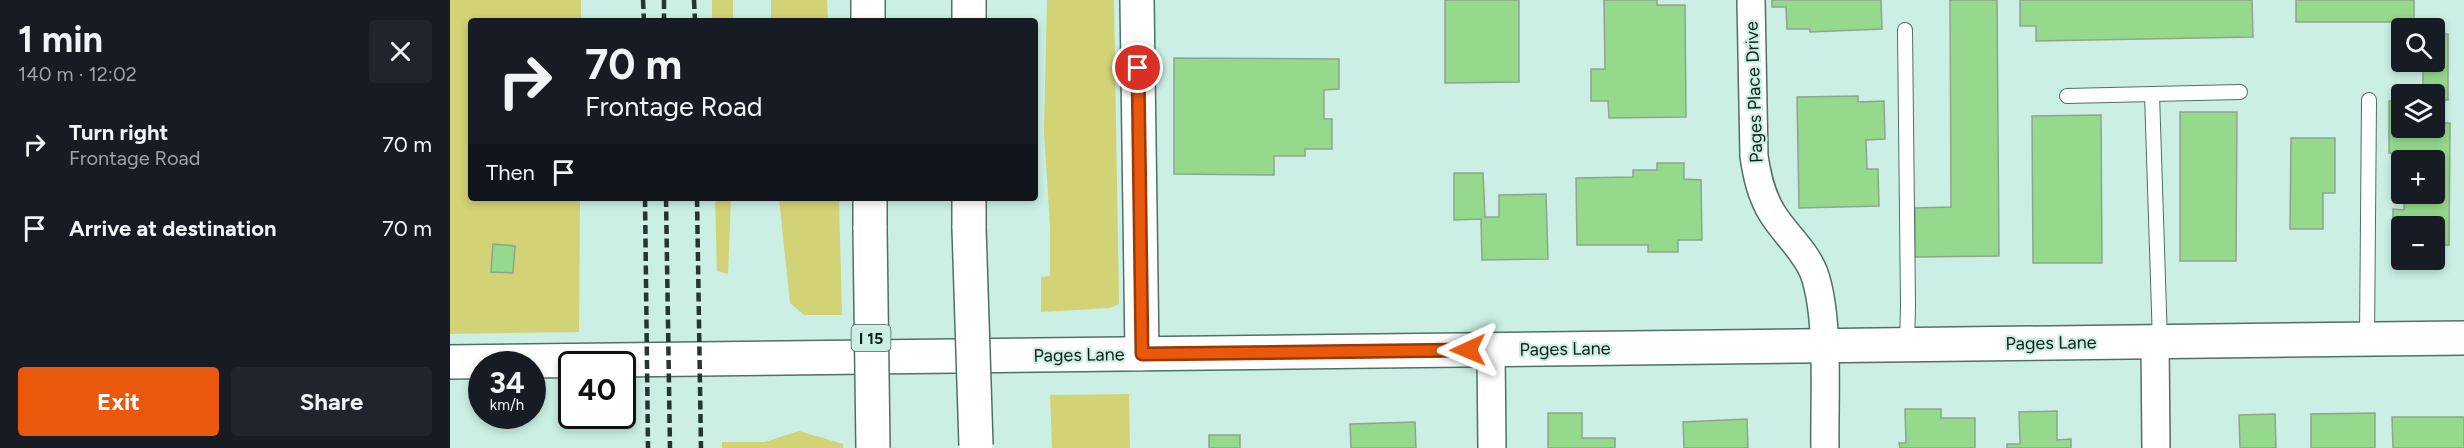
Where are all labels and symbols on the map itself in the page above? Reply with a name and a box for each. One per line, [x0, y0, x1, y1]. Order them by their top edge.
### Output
street label: Pages Place Drive [1741, 21, 1767, 163]
pin [1112, 42, 1163, 93]
position arrow [1436, 318, 1500, 382]
road number: I 15 [852, 325, 890, 351]
street label: Pages Lane [2005, 331, 2097, 355]
street label: Pages Lane [1519, 337, 1611, 361]
street label: Pages Lane [1033, 343, 1125, 367]
speed limit sign: 40 [558, 351, 636, 429]

